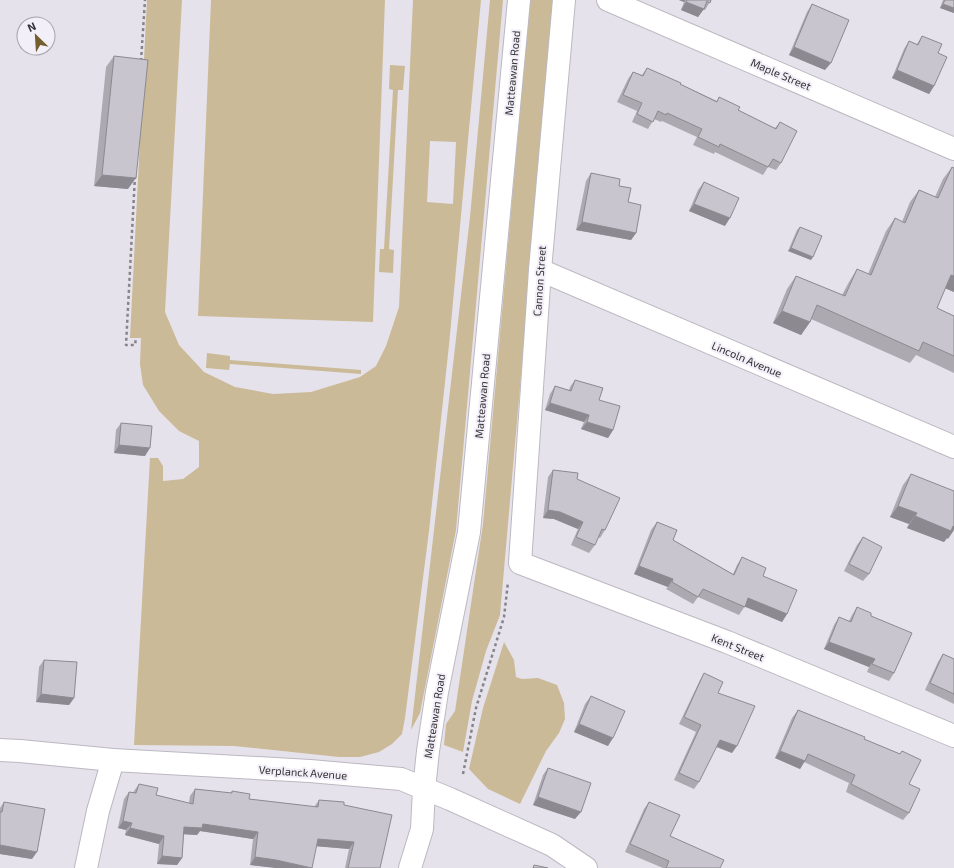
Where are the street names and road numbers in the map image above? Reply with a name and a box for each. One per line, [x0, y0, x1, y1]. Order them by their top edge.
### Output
street label: Matteawan Road [502, 30, 522, 116]
street label: Maple Street [749, 55, 813, 93]
street label: Cannon Street [530, 245, 548, 317]
street label: Lincoln Avenue [710, 338, 784, 380]
street label: Matteawan Road [472, 353, 492, 439]
street label: Kent Street [710, 631, 766, 663]
street label: Matteawan Road [421, 673, 447, 759]
street label: Verplanck Avenue [258, 762, 348, 782]

